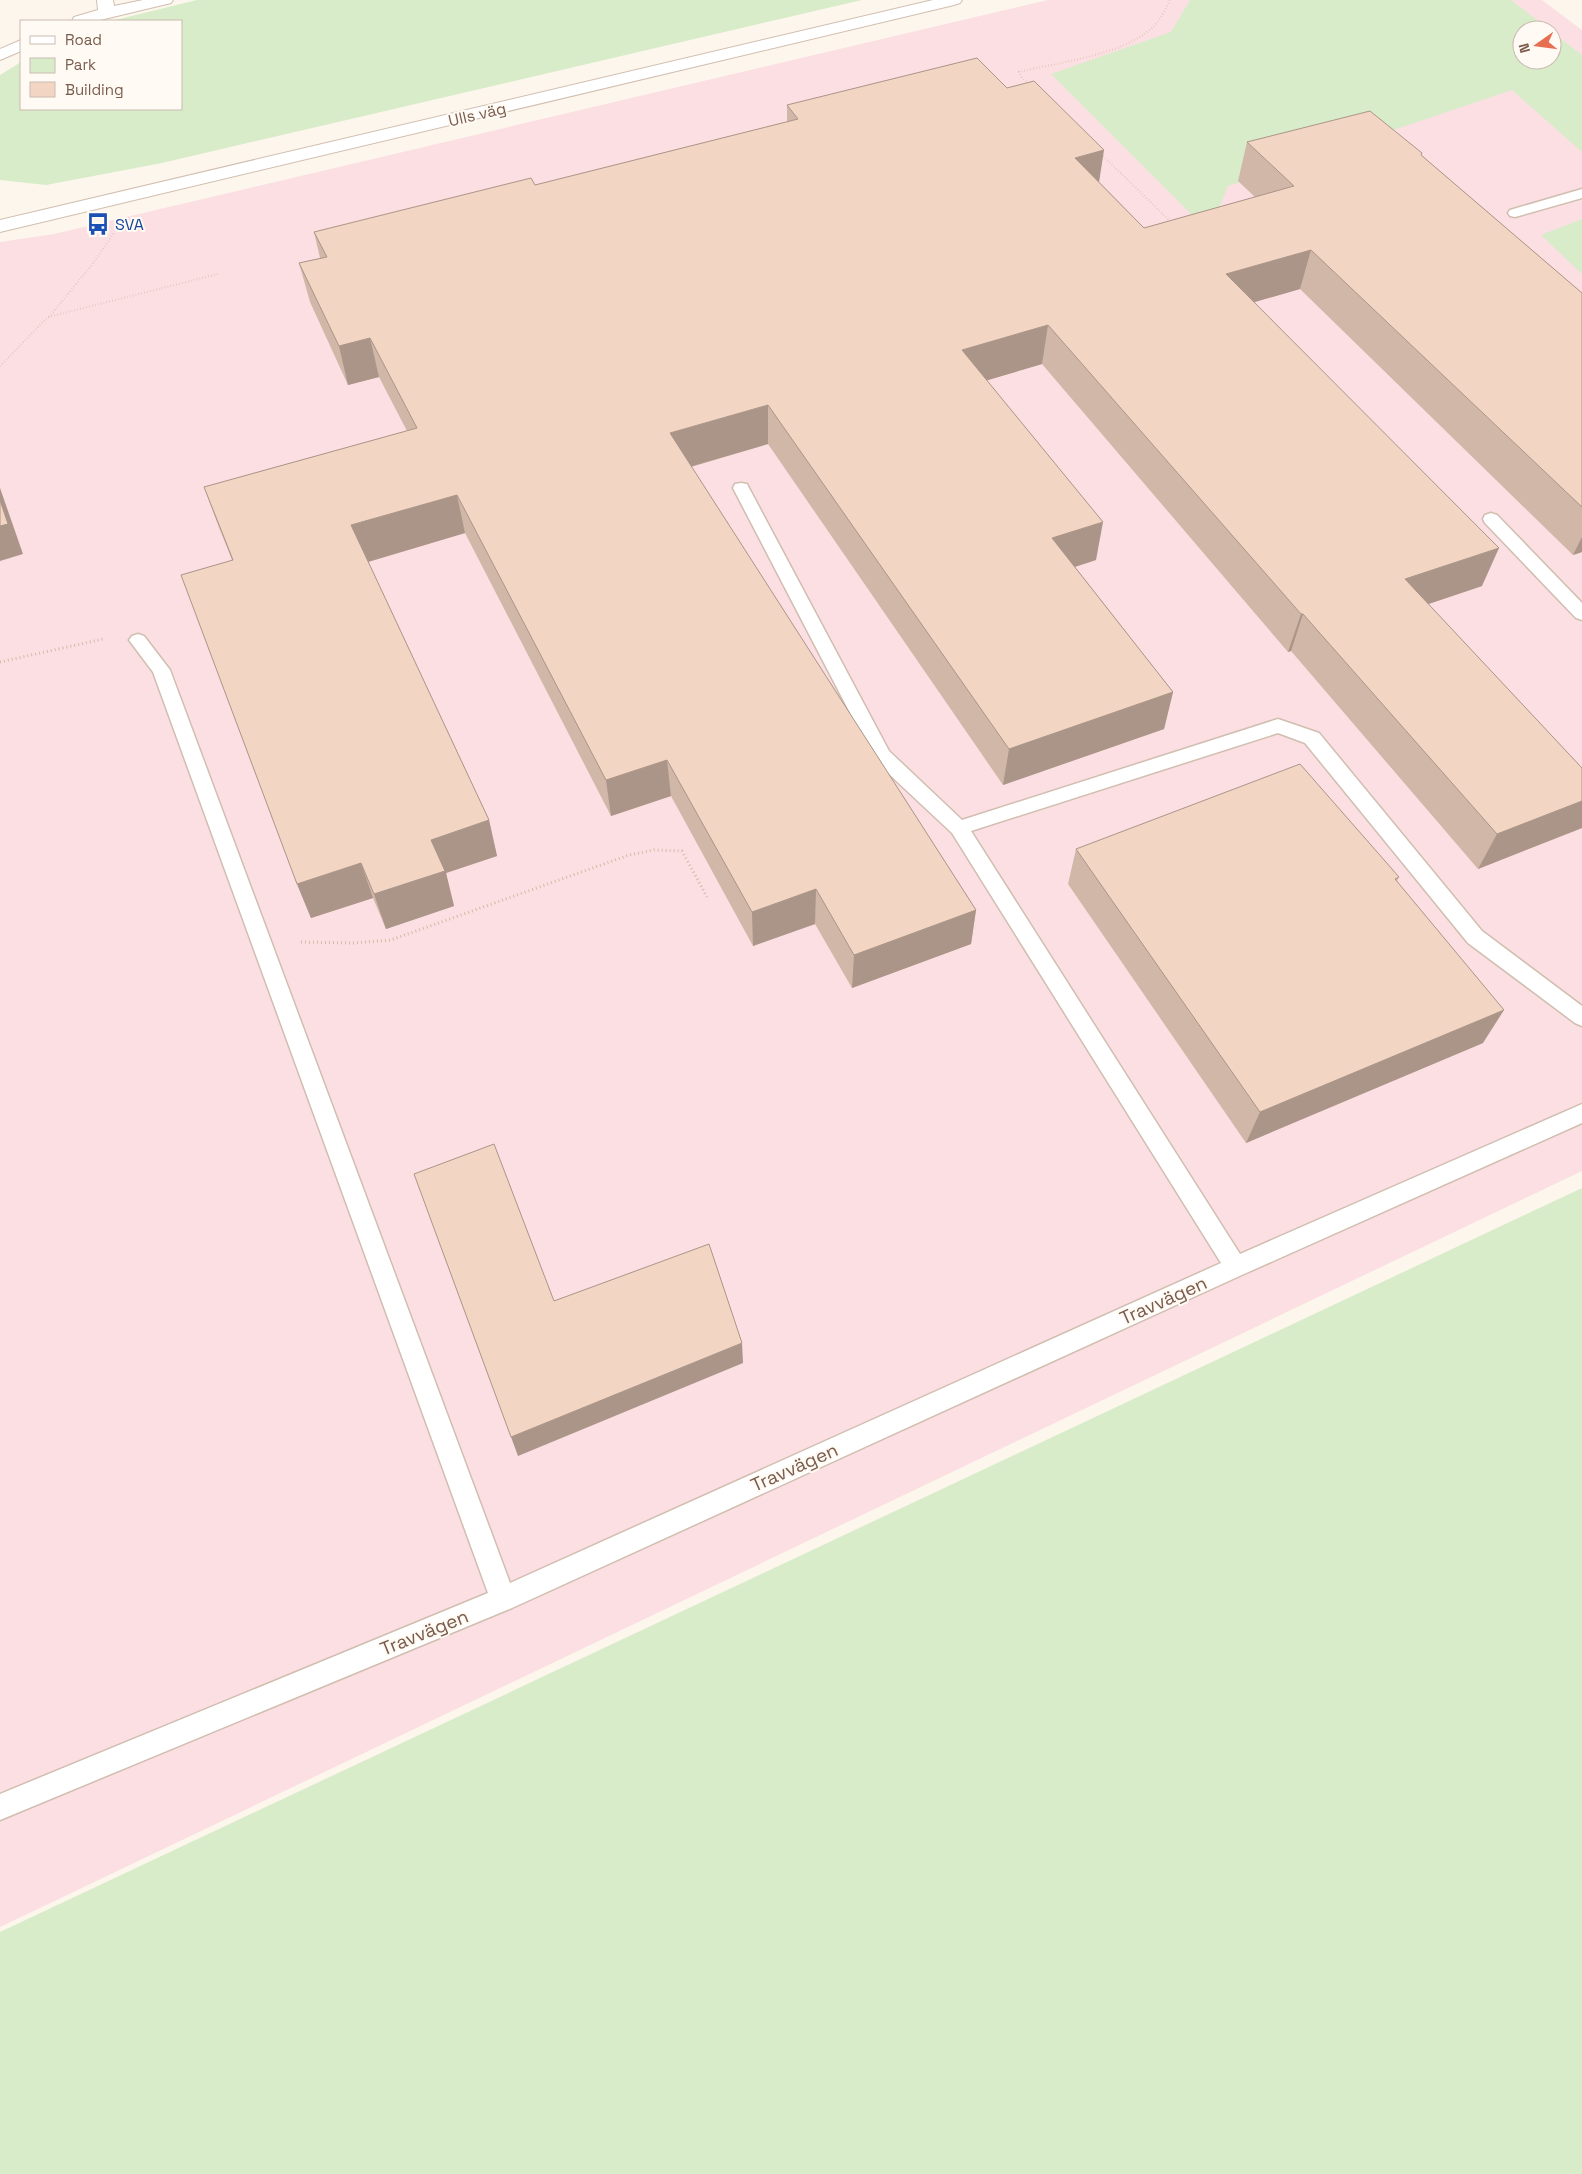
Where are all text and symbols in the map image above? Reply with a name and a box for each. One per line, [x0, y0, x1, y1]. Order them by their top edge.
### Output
legend [20, 20, 182, 110]
north arrow [1512, 20, 1562, 70]
text: Road [65, 30, 102, 49]
text: N [1515, 41, 1534, 55]
text: Park [65, 55, 96, 74]
text: Building [65, 80, 124, 99]
street label: Ulls väg [446, 98, 508, 131]
bus stop icon: SVA [85, 211, 111, 237]
place label: SVA [115, 214, 144, 235]
street label: Travvägen [1116, 1270, 1211, 1331]
street label: Travvägen [747, 1437, 842, 1498]
street label: Travvägen [376, 1603, 472, 1661]

